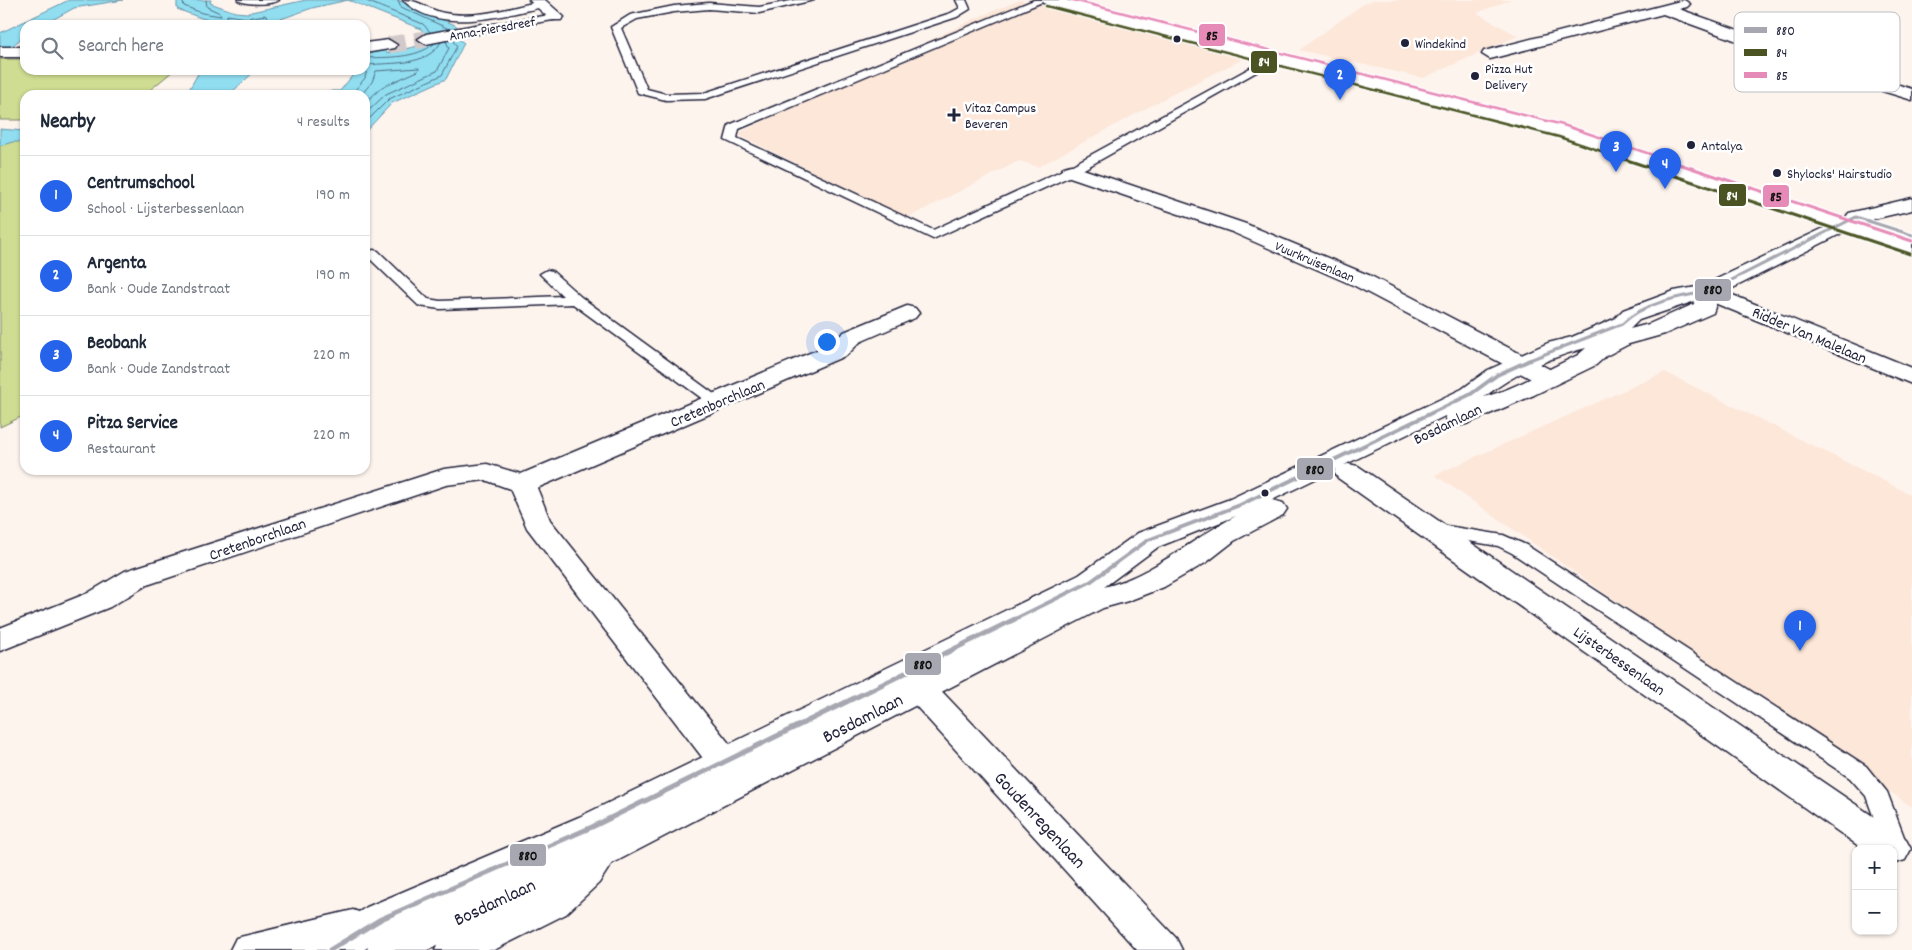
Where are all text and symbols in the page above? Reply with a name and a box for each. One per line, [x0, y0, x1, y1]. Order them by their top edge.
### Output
street label: Anna-Piersdreef [448, 12, 538, 47]
legend [1734, 12, 1900, 92]
search box [20, 20, 370, 75]
text: 880 [1776, 22, 1795, 42]
line badge: 85 [1198, 23, 1226, 47]
text: 85 [1206, 27, 1219, 47]
icon: search [38, 34, 66, 62]
text: Search here [78, 34, 164, 61]
unlabelled marker [1172, 34, 1182, 44]
place label: Windekind [1415, 35, 1466, 55]
marker: Windekind [1399, 37, 1411, 49]
text: 84 [1776, 44, 1787, 64]
line badge: 84 [1250, 50, 1278, 74]
text: 84 [1258, 53, 1270, 73]
pin: 2 [1324, 59, 1356, 100]
place label: Pizza Hut Delivery [1485, 60, 1533, 96]
text: 85 [1776, 67, 1788, 87]
marker: Pizza Hut Delivery [1469, 70, 1481, 82]
place label: Vitaz Campus Beveren [965, 99, 1036, 135]
text: Nearby [40, 108, 95, 138]
marker: Vitaz Campus Beveren [947, 108, 961, 122]
text: 4 results [297, 111, 350, 134]
pin: 3 [1600, 131, 1632, 172]
place label: Antalya [1701, 137, 1743, 157]
marker: Antalya [1685, 139, 1697, 151]
pin: 4 [1649, 148, 1681, 189]
place label: Shylocks' Hairstudio [1787, 165, 1892, 185]
marker: Shylocks' Hairstudio [1771, 167, 1783, 179]
text: Centrumschool [87, 171, 195, 198]
line badge: 84 [1718, 183, 1747, 207]
text: 1 [54, 184, 58, 207]
text: 190 m [316, 184, 350, 207]
line badge: 85 [1762, 184, 1790, 208]
text: 84 [1726, 187, 1738, 207]
text: 85 [1770, 188, 1783, 208]
text: School · Lijsterbessenlaan [87, 198, 244, 221]
street label: Vuurkruisenlaan [1271, 237, 1357, 289]
text: Argenta [87, 251, 146, 278]
text: 2 [53, 264, 60, 287]
text: 190 m [316, 264, 350, 287]
text: Bank · Oude Zandstraat [87, 278, 230, 301]
line badge: 880 [1694, 278, 1732, 302]
text: 880 [1704, 281, 1722, 301]
street label: Ridder Van Malelaan [1748, 302, 1870, 371]
your location [814, 329, 840, 355]
text: Beobank [87, 331, 147, 358]
text: 3 [52, 344, 60, 367]
text: 220 m [313, 344, 350, 367]
text: Bank · Oude Zandstraat [87, 358, 230, 381]
street label: Cretenborchlaan [667, 374, 769, 435]
street label: Bosdamlaan [1410, 399, 1486, 452]
text: Pitza Service [87, 411, 178, 438]
text: 4 [53, 424, 59, 447]
text: 220 m [313, 424, 350, 447]
text: Restaurant [87, 438, 156, 461]
line badge: 880 [1296, 457, 1334, 481]
text: 880 [1306, 461, 1324, 481]
unlabelled marker [1260, 488, 1270, 498]
street label: Cretenborchlaan [206, 513, 309, 568]
pin: 1 [1784, 610, 1816, 651]
street label: Lijsterbessenlaan [1568, 622, 1669, 702]
line badge: 880 [904, 652, 942, 676]
text: 880 [914, 656, 932, 676]
street label: Bosdamlaan [818, 688, 909, 752]
street label: Goudenregenlaan [986, 767, 1091, 876]
line badge: 880 [509, 843, 547, 867]
map controls [1852, 845, 1897, 935]
button: + [1852, 845, 1897, 890]
text: 880 [519, 847, 537, 867]
street label: Bosdamlaan [450, 873, 541, 935]
button: − [1852, 890, 1897, 935]

